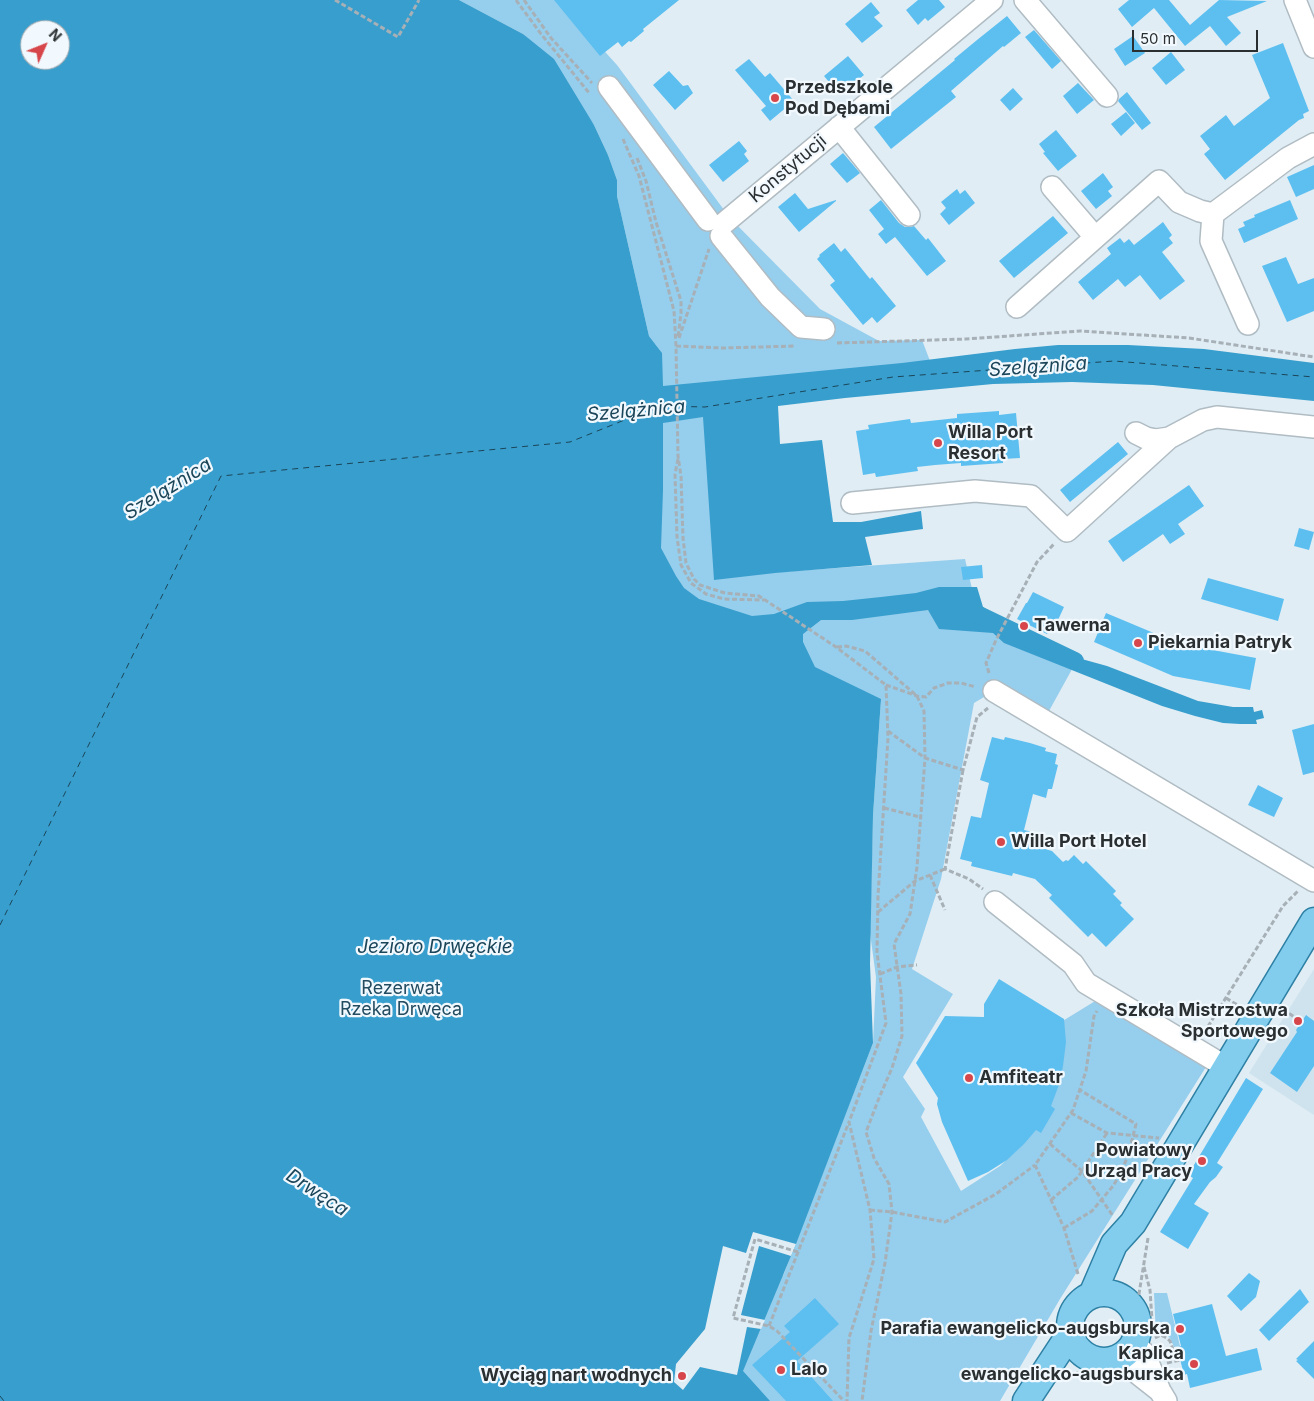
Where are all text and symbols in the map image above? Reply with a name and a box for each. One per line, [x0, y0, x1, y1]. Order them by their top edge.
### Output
north arrow [20, 20, 70, 70]
scale bar [1134, 20, 1260, 52]
text: N [46, 25, 65, 45]
text: 50 m [1140, 29, 1176, 48]
place label: Przedszkole Pod Dębami [785, 77, 893, 120]
marker: Przedszkole Pod Dębami [769, 92, 781, 104]
street label: Konstytucji [745, 130, 831, 208]
water label: Szelążnica [988, 352, 1088, 382]
water label: Szelążnica [586, 395, 686, 427]
place label: Willa Port Resort [948, 422, 1033, 464]
marker: Willa Port Resort [932, 437, 944, 449]
water label: Szelążnica [120, 453, 216, 525]
place label: Tawerna [1034, 615, 1110, 637]
marker: Tawerna [1018, 620, 1030, 632]
place label: Piekarnia Patryk [1148, 632, 1292, 654]
marker: Piekarnia Patryk [1132, 637, 1144, 649]
place label: Willa Port Hotel [1011, 831, 1147, 853]
marker: Willa Port Hotel [995, 836, 1007, 848]
water label: Jezioro Drwęckie [357, 936, 513, 958]
park label: Rezerwat Rzeka Drwęca [340, 978, 462, 1021]
place label: Szkoła Mistrzostwa Sportowego [1116, 1000, 1288, 1042]
marker: Szkoła Mistrzostwa Sportowego [1292, 1015, 1304, 1027]
place label: Amfiteatr [979, 1067, 1063, 1089]
marker: Amfiteatr [963, 1072, 975, 1084]
place label: Powiatowy Urząd Pracy [1085, 1140, 1192, 1182]
marker: Powiatowy Urząd Pracy [1196, 1155, 1208, 1167]
water label: Drwęca [282, 1164, 352, 1222]
place label: Parafia ewangelicko-augsburska [880, 1318, 1170, 1340]
marker: Parafia ewangelicko-augsburska [1174, 1323, 1186, 1335]
place label: Kaplica ewangelicko-augsburska [961, 1343, 1184, 1386]
marker: Kaplica ewangelicko-augsburska [1188, 1358, 1200, 1370]
place label: Lalo [791, 1359, 828, 1381]
marker: Lalo [775, 1364, 787, 1376]
place label: Wyciąg nart wodnych [480, 1365, 672, 1387]
marker: Wyciąg nart wodnych [676, 1370, 688, 1382]

